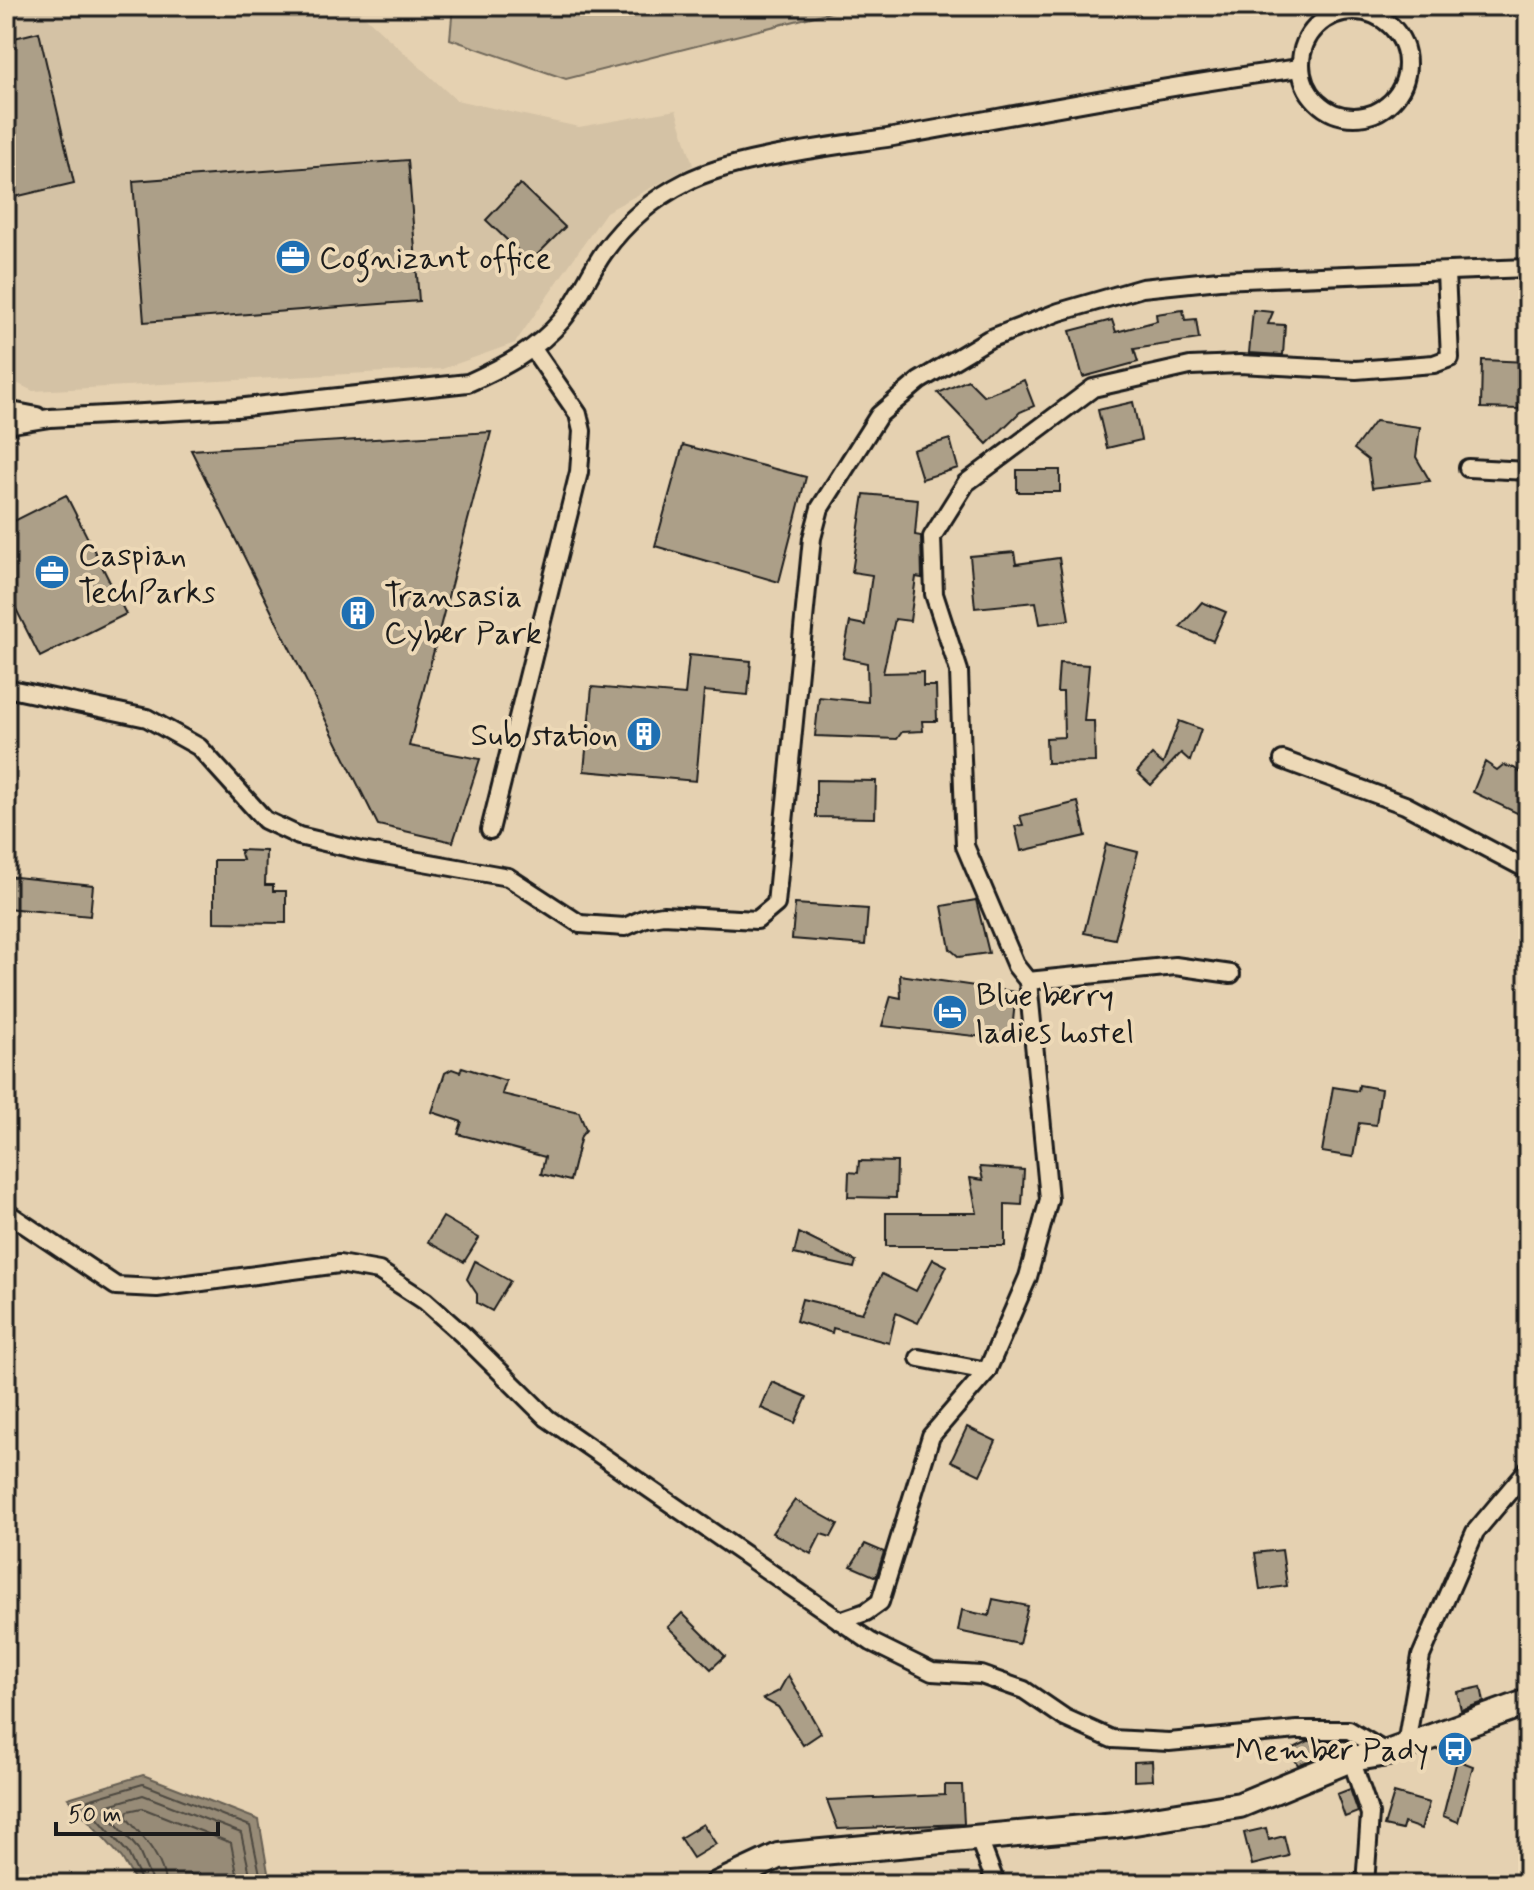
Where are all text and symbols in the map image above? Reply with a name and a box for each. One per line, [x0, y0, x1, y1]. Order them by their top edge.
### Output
office icon: Cognizant office [274, 238, 312, 276]
place label: Cognizant office [319, 238, 551, 283]
place label: Caspian TechParks [78, 535, 216, 614]
office icon: Caspian TechParks [33, 553, 71, 591]
place label: Transasia Cyber Park [384, 576, 542, 655]
building icon: Transasia Cyber Park [339, 594, 377, 632]
place label: Sub station [471, 715, 618, 757]
building icon: Sub station [625, 715, 663, 753]
place label: Blue berry ladies hostel [976, 975, 1134, 1054]
hotel icon: Blue berry ladies hostel [931, 993, 969, 1031]
place label: Member Pady [1235, 1730, 1429, 1772]
bus stop icon: Member Pady [1436, 1730, 1474, 1768]
scale bar [56, 1786, 218, 1836]
text: 50 m [68, 1800, 122, 1831]

